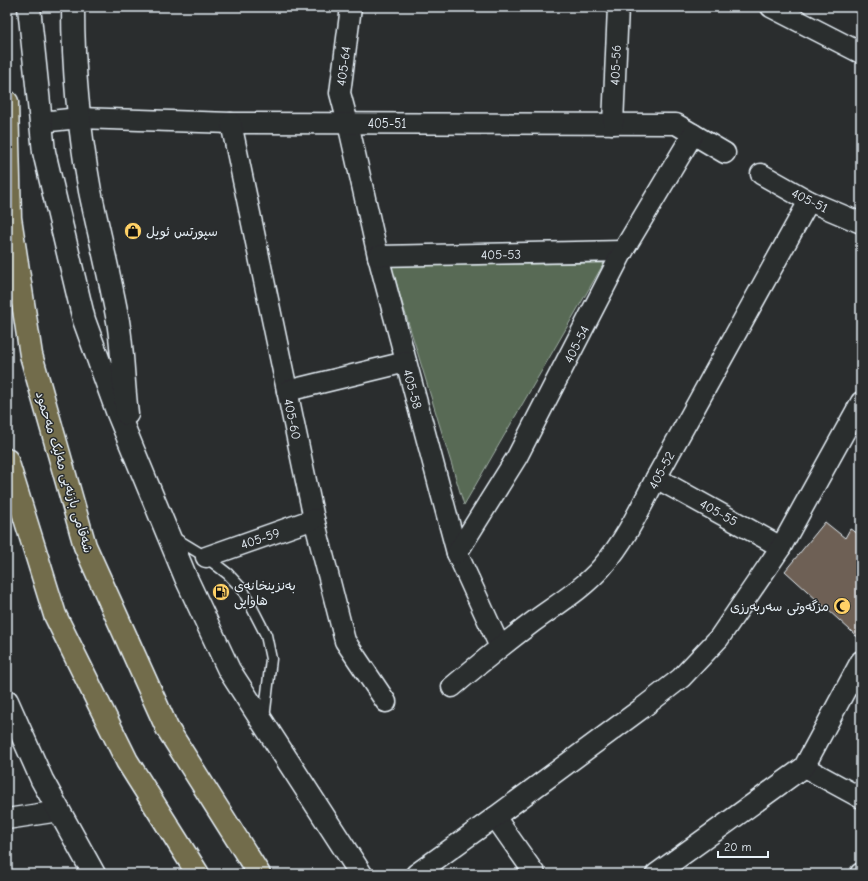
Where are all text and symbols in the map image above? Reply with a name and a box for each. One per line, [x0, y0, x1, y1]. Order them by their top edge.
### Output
street label: 405-56 [607, 44, 624, 86]
street label: 405-64 [333, 45, 354, 87]
street label: 405-51 [368, 116, 406, 131]
street label: 405-51 [789, 185, 830, 216]
shop icon: سپورتس ئويل [123, 221, 143, 241]
place label: سپورتس ئويل [146, 224, 218, 240]
street label: 405-53 [481, 247, 521, 262]
street label: 405-54 [561, 323, 592, 365]
street label: 405-58 [400, 368, 425, 411]
street label: شەقامی بازنەیی مەلیک مەحمود [31, 390, 96, 555]
street label: 405-60 [281, 397, 304, 441]
street label: 405-52 [645, 449, 678, 492]
street label: 405-55 [697, 496, 740, 529]
street label: 405-59 [239, 525, 282, 552]
place label: بەنزینخانەی ھاوایی [234, 578, 296, 610]
fuel station icon: بەنزینخانەی ھاوایی [211, 582, 231, 602]
mosque icon: مزگەوتی سەربەرزی [832, 596, 852, 616]
place label: مزگەوتی سەربەرزی [730, 599, 829, 616]
scale bar [718, 833, 768, 859]
text: 20 m [724, 840, 752, 854]

